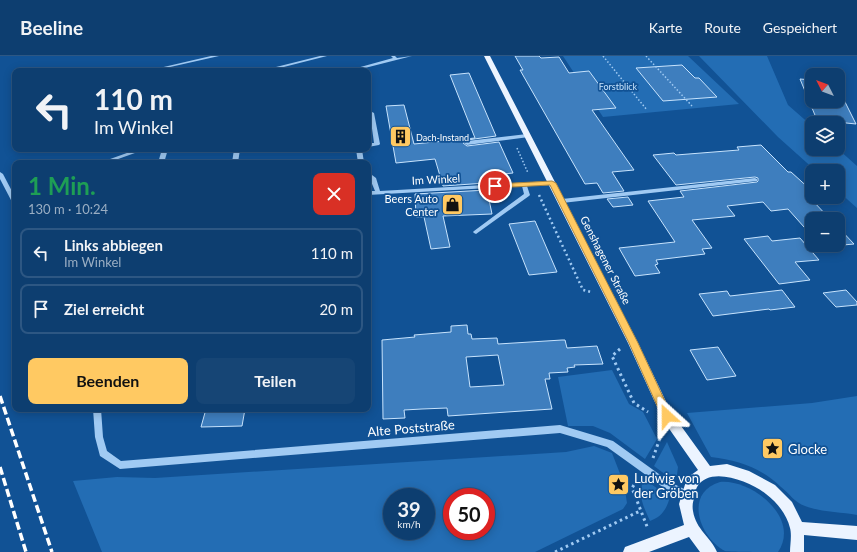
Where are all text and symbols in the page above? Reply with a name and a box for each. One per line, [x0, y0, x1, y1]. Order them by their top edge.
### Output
text: Beeline [20, 16, 83, 39]
text: Karte [649, 19, 682, 36]
text: Route [704, 19, 741, 36]
text: Gespeichert [763, 19, 837, 36]
north arrow [805, 68, 845, 108]
map controls [805, 68, 845, 252]
park label: Forstblick [599, 81, 638, 92]
text: 110 m [94, 82, 173, 116]
icon: left [28, 84, 80, 136]
text: Im Winkel [94, 116, 173, 138]
button: layers [805, 116, 845, 156]
building icon: Dach-Instand [388, 124, 414, 150]
place label: Dach-Instand [416, 132, 469, 143]
button: + [805, 164, 845, 204]
pin [478, 169, 512, 203]
text: 1 Min. [28, 171, 96, 200]
street label: Im Winkel [411, 171, 461, 187]
button: close [313, 173, 355, 215]
icon: arrive [484, 175, 506, 197]
shop icon: Beers Auto Center [440, 191, 466, 217]
place label: Beers Auto Center [385, 192, 438, 218]
text: 130 m · 10:24 [28, 201, 108, 217]
button: − [805, 212, 845, 252]
street label: Genshagener Straße [578, 214, 634, 307]
text: Links abbiegen [64, 236, 163, 254]
icon: left [30, 242, 52, 264]
text: 110 m [311, 244, 353, 262]
text: Im Winkel [64, 254, 121, 270]
icon: arrive [30, 298, 52, 320]
text: Ziel erreicht [64, 300, 144, 318]
text: 20 m [319, 300, 353, 318]
button: Beenden [28, 358, 188, 404]
button: Teilen [196, 358, 355, 404]
position arrow [646, 395, 688, 437]
street label: Alte Poststraße [367, 416, 455, 440]
place icon: Glocke [760, 436, 786, 462]
place label: Glocke [788, 441, 827, 457]
place label: Ludwig von der Gröben [634, 470, 699, 501]
place icon: Ludwig von der Gröben [606, 472, 632, 498]
speed limit sign: 50 [443, 488, 495, 540]
text: 39 [397, 497, 421, 521]
text: km/h [397, 518, 421, 530]

